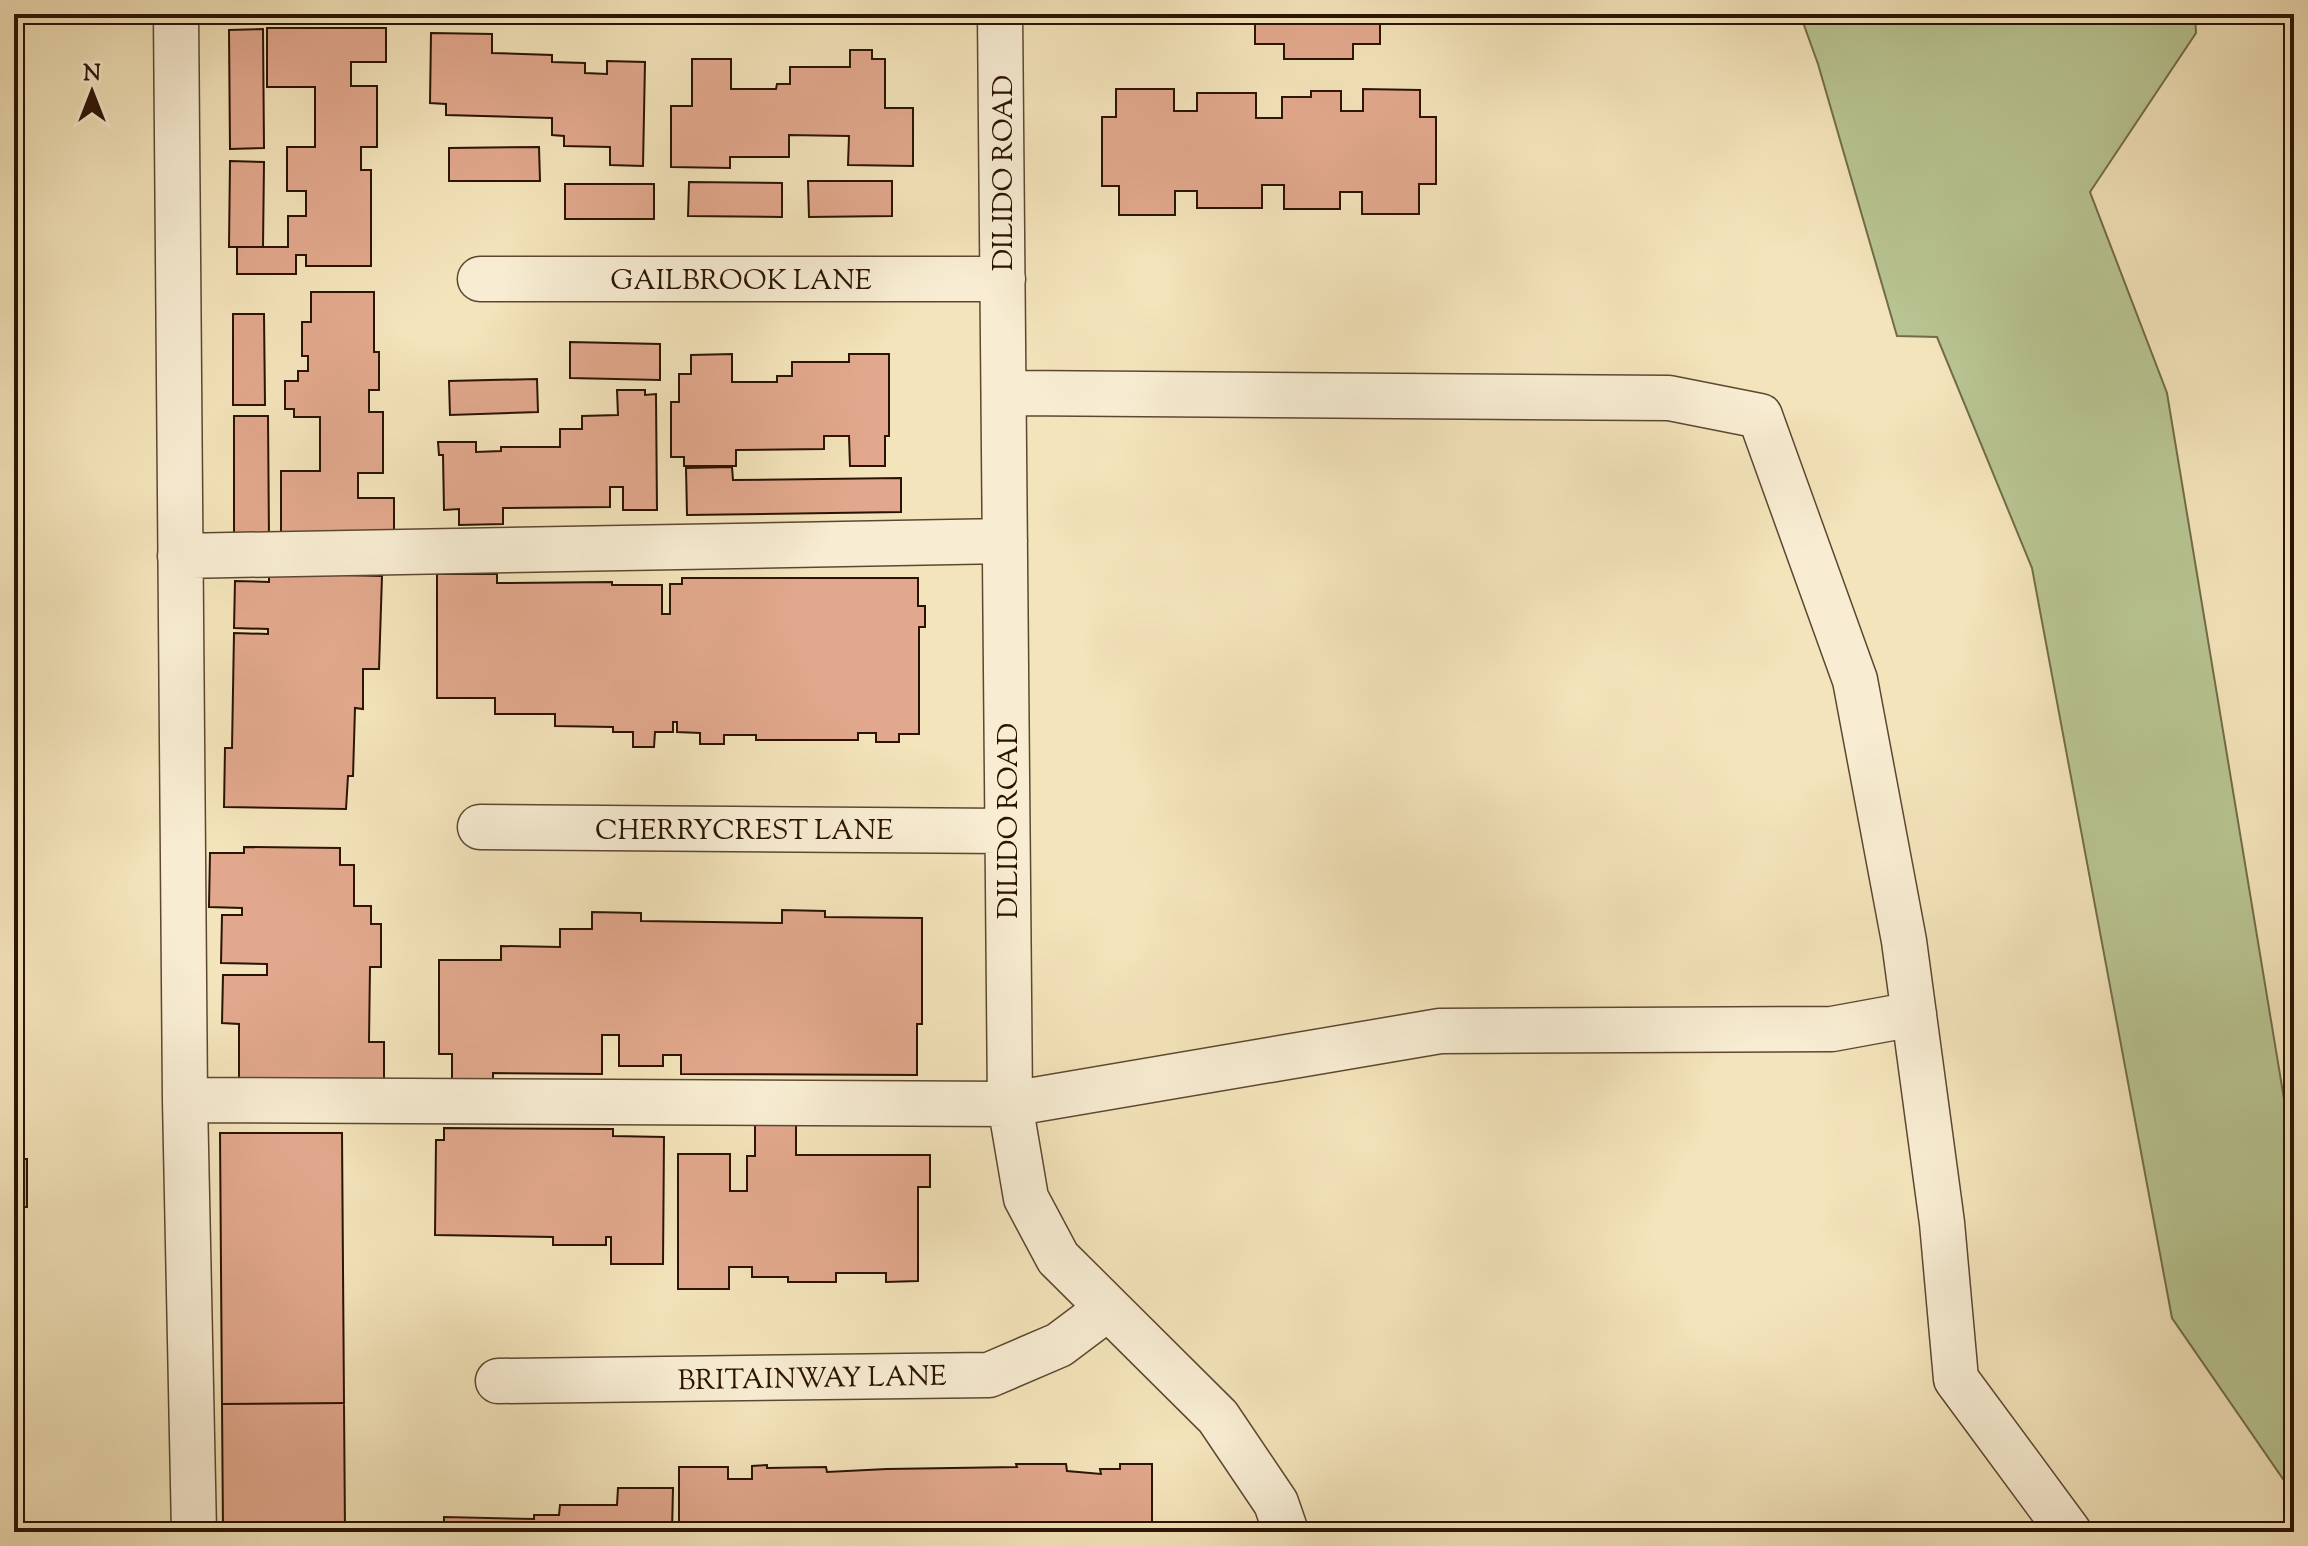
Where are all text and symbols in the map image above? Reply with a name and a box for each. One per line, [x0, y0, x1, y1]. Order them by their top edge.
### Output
north arrow [52, 52, 132, 132]
text: N [83, 59, 101, 91]
street label: DILIDO ROAD [985, 75, 1025, 271]
street label: GAILBROOK LANE [610, 262, 872, 302]
street label: DILIDO ROAD [990, 723, 1030, 919]
street label: CHERRYCREST LANE [595, 812, 893, 852]
street label: BRITAINWAY LANE [677, 1358, 947, 1402]

